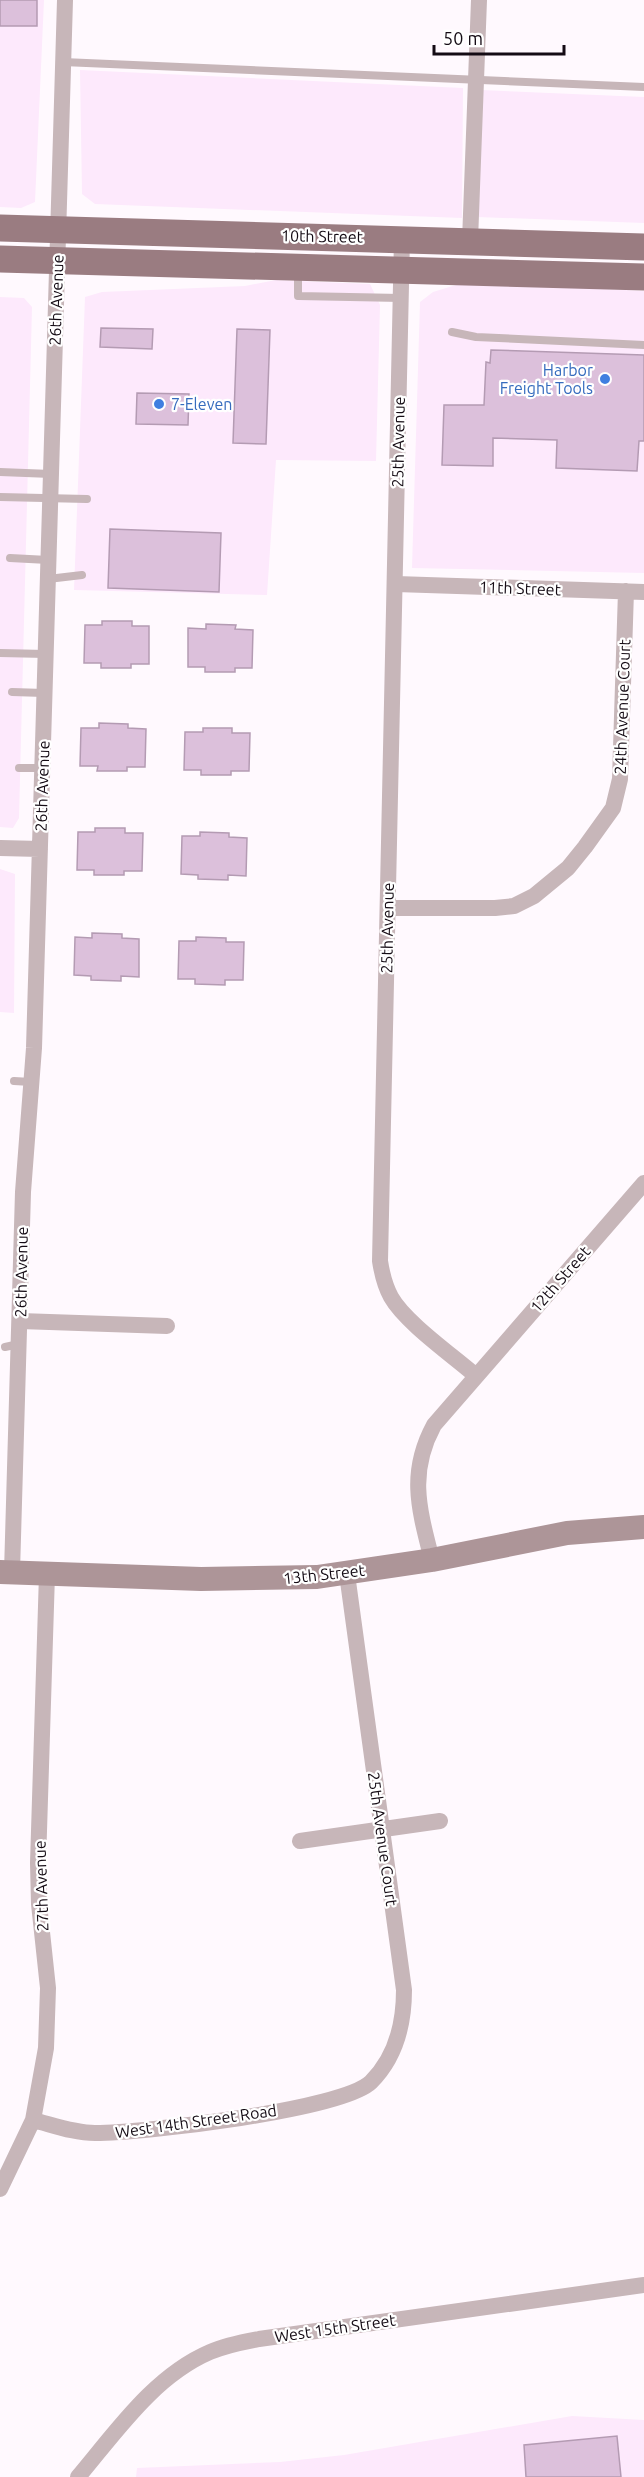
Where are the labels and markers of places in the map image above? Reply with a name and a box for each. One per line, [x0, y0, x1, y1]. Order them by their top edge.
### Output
place label: Harbor Freight Tools [500, 361, 593, 397]
marker: Harbor Freight Tools [598, 372, 612, 386]
place label: 7-Eleven [171, 395, 232, 413]
marker: 7-Eleven [152, 397, 166, 411]

